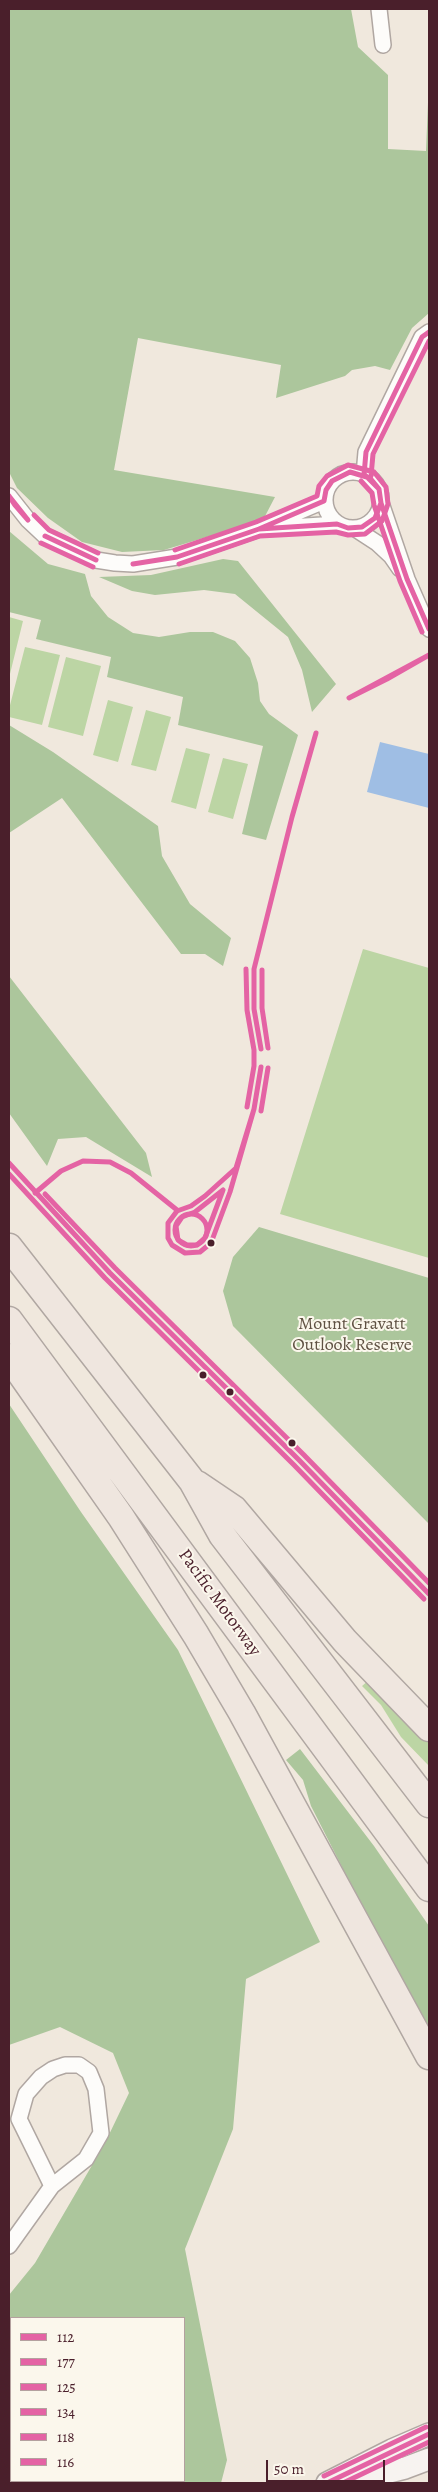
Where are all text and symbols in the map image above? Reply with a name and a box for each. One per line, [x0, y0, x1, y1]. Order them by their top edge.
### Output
unlabelled marker [206, 1238, 216, 1248]
park label: Mount Gravatt Outlook Reserve [292, 1314, 412, 1356]
unlabelled marker [198, 1370, 208, 1380]
unlabelled marker [225, 1387, 235, 1397]
unlabelled marker [287, 1438, 297, 1448]
street label: Pacific Motorway [173, 1545, 265, 1661]
legend [10, 2317, 185, 2482]
text: 112 [57, 2327, 74, 2347]
text: 177 [57, 2352, 75, 2372]
text: 125 [57, 2377, 76, 2397]
text: 134 [57, 2402, 75, 2422]
text: 118 [57, 2427, 75, 2447]
scale bar [268, 2450, 387, 2482]
text: 116 [57, 2452, 74, 2472]
text: 50 m [274, 2459, 304, 2479]

